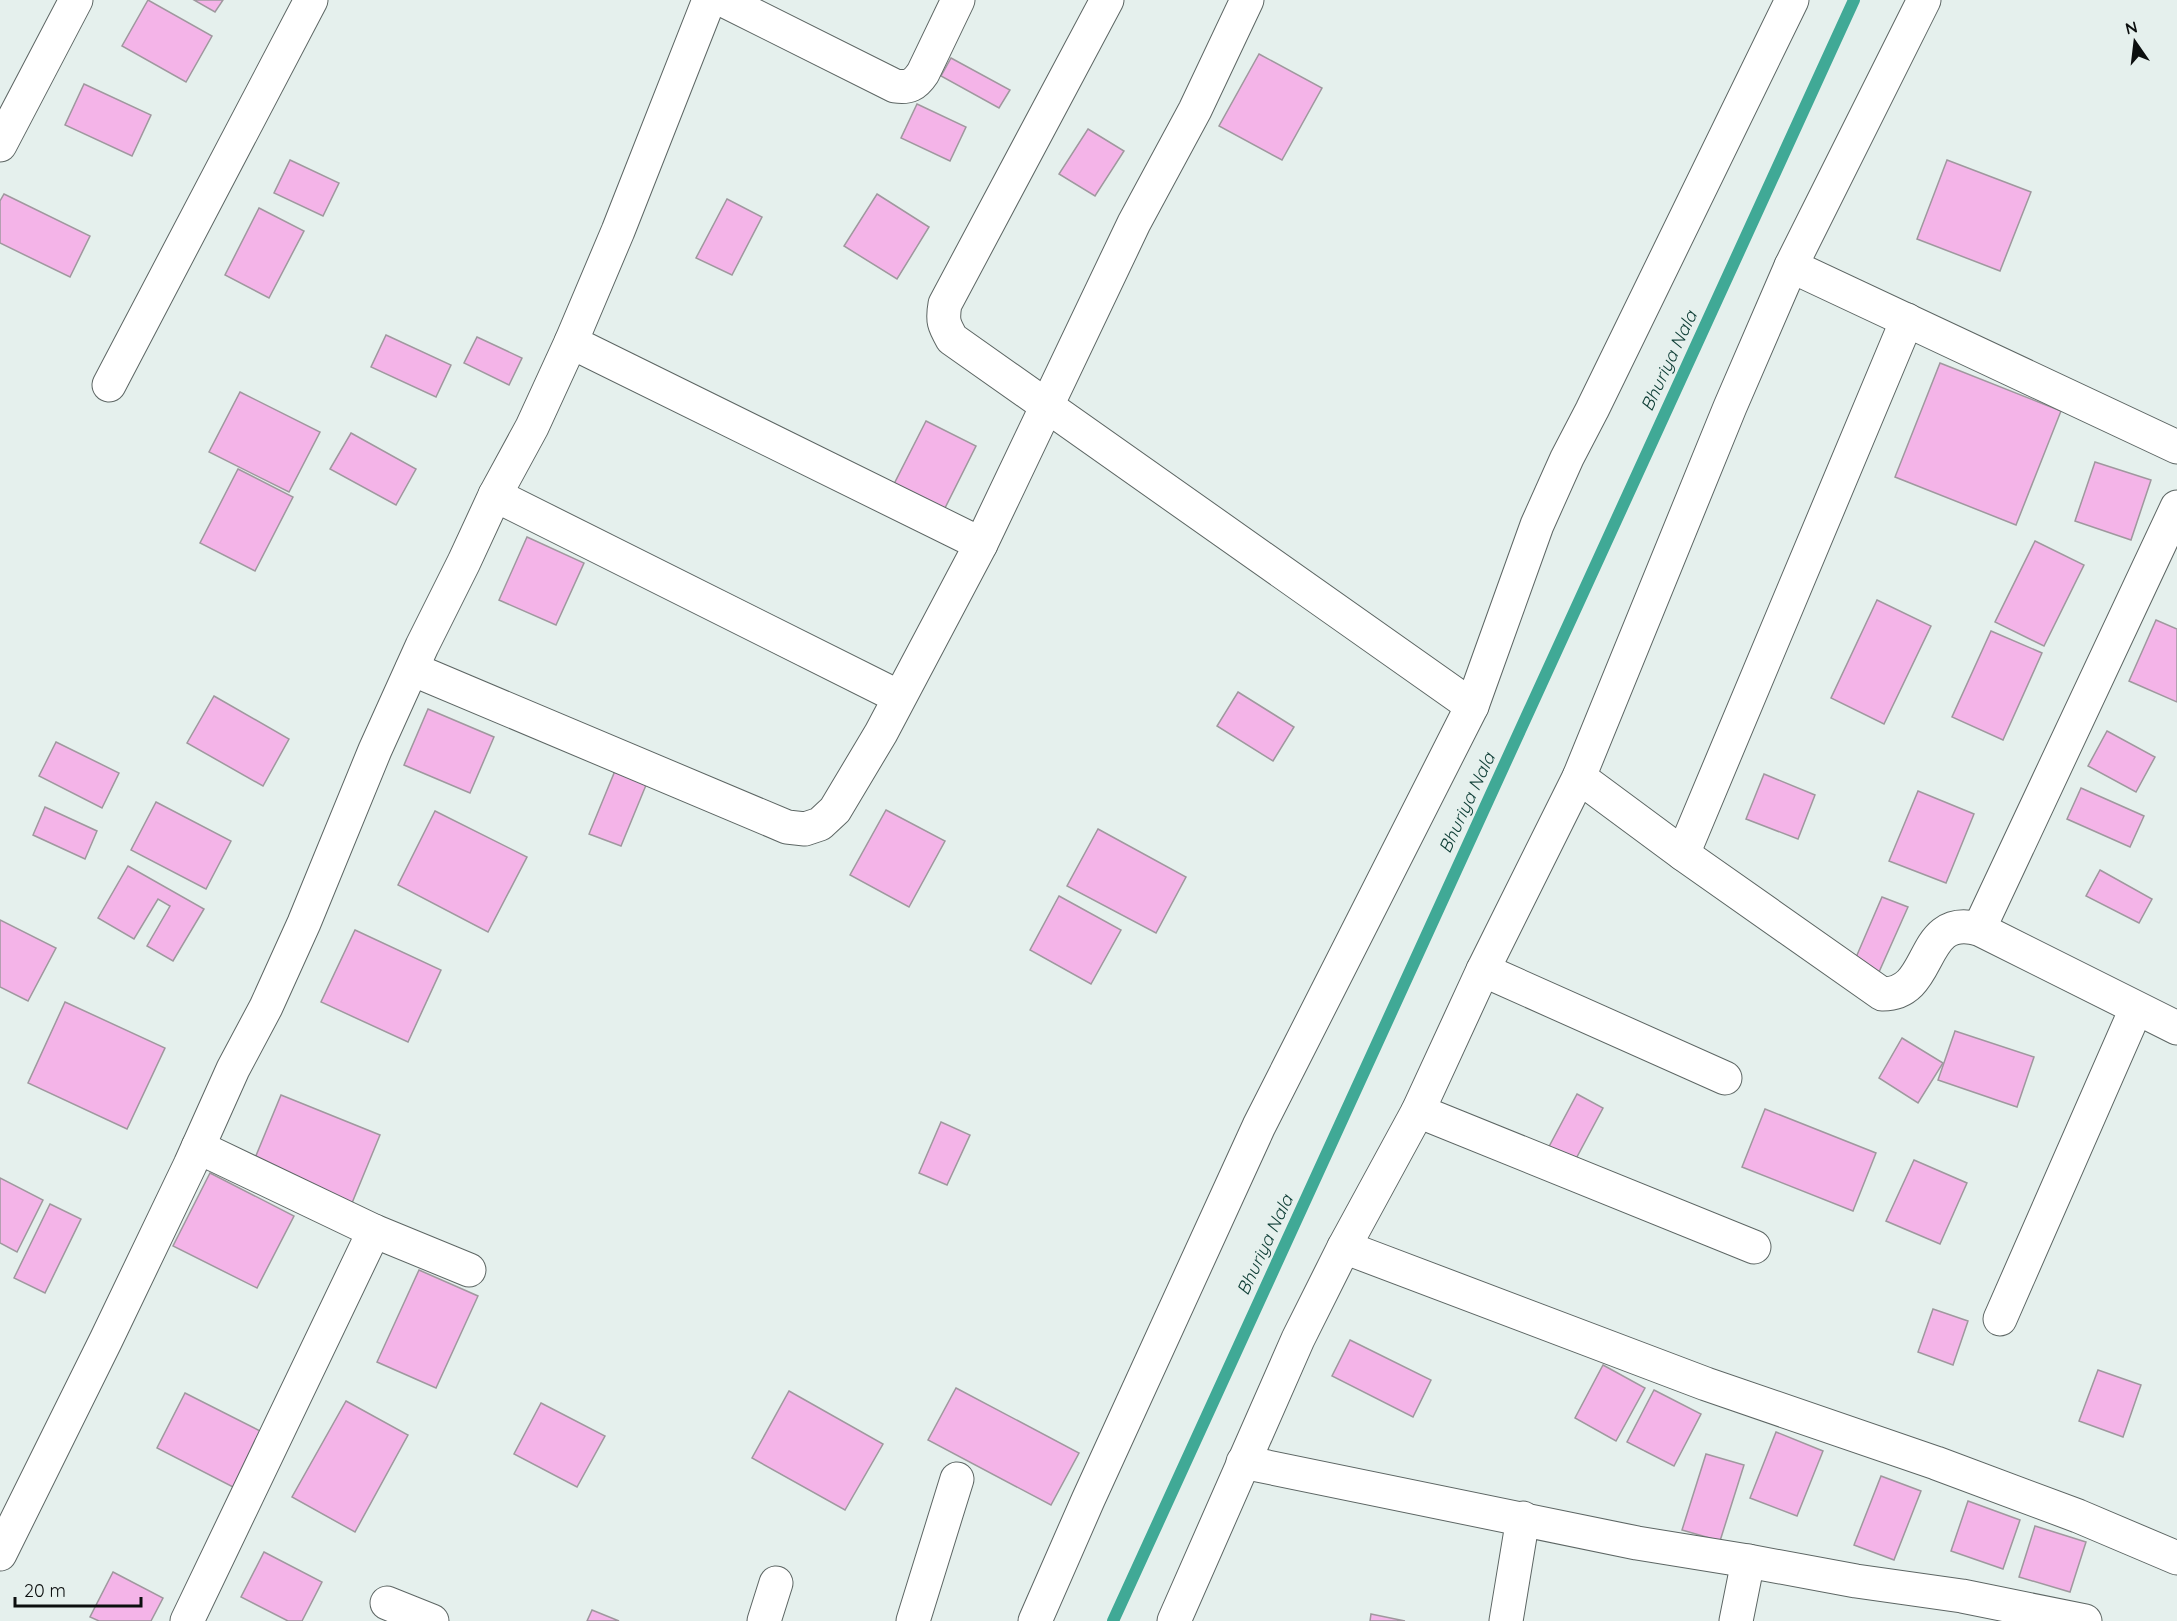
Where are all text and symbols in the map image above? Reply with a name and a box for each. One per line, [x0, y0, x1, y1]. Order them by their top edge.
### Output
north arrow [2105, 12, 2165, 72]
text: N [2123, 16, 2139, 39]
water label: Bhuriya Nala [1635, 306, 1702, 415]
water label: Bhuriya Nala [1433, 748, 1500, 857]
water label: Bhuriya Nala [1231, 1190, 1298, 1299]
scale bar [15, 1570, 141, 1608]
text: 20 m [24, 1579, 66, 1602]

